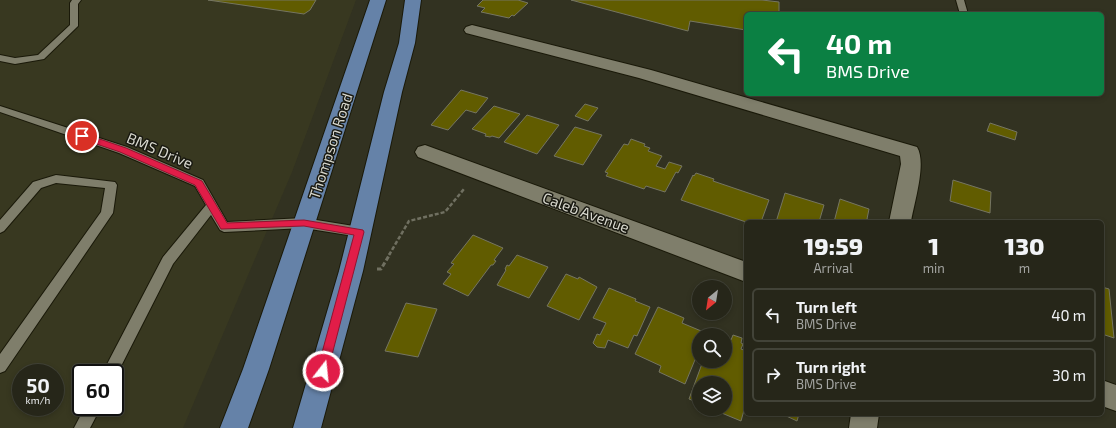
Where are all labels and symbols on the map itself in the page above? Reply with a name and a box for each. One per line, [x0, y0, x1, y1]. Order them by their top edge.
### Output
street label: Thompson Road [304, 91, 356, 201]
pin [65, 119, 99, 153]
street label: BMS Drive [124, 128, 196, 172]
street label: Caleb Avenue [540, 188, 632, 236]
north arrow [692, 280, 732, 320]
position arrow [302, 350, 344, 392]
speed limit sign: 60 [72, 364, 124, 416]

